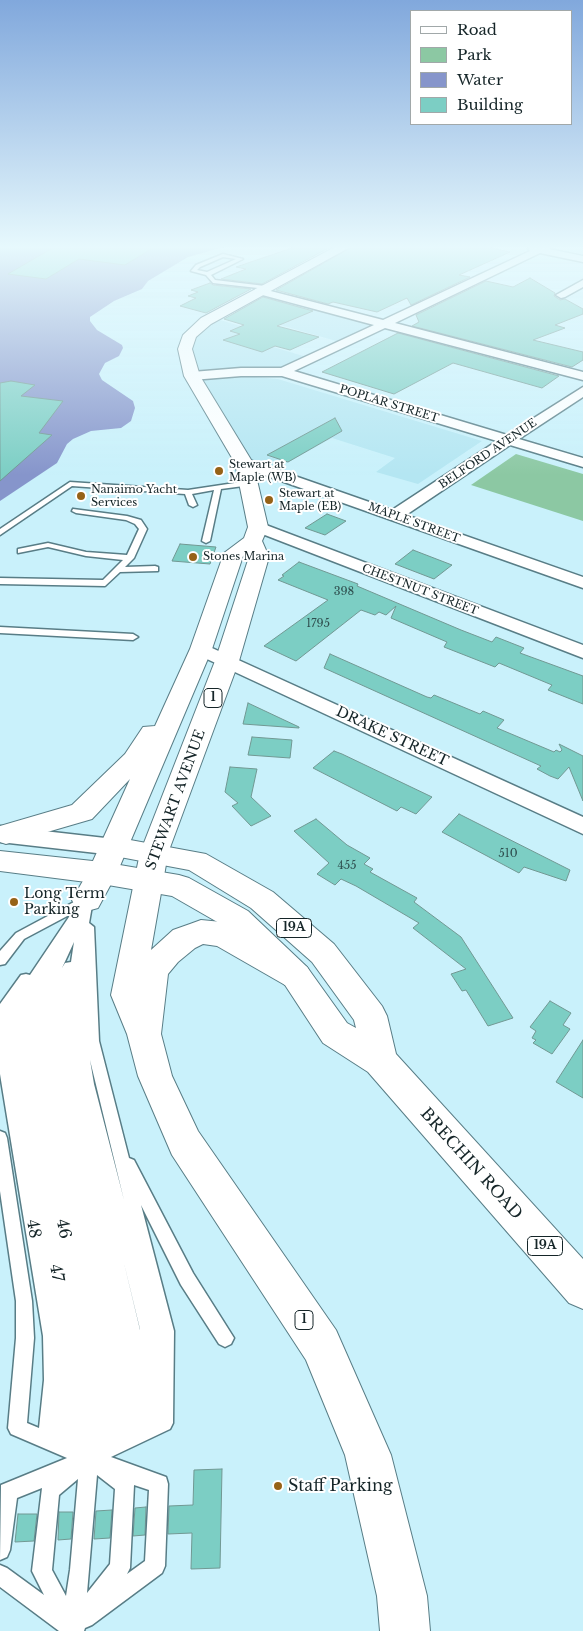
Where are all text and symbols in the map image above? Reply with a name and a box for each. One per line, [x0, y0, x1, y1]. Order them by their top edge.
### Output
legend [410, 10, 573, 125]
text: Road [457, 20, 497, 39]
text: Park [457, 45, 492, 64]
text: Water [457, 70, 503, 89]
text: Building [457, 95, 523, 114]
street label: POPLAR STREET [338, 383, 440, 425]
street label: BELFORD AVENUE [437, 416, 539, 492]
place label: Stewart at Maple (WB) [229, 458, 296, 484]
marker: Stewart at Maple (WB) [213, 465, 225, 477]
place label: Nanaimo Yacht Services [91, 483, 177, 509]
place label: Stewart at Maple (EB) [279, 487, 341, 513]
marker: Nanaimo Yacht Services [75, 490, 87, 502]
marker: Stewart at Maple (EB) [263, 494, 275, 506]
street label: MAPLE STREET [366, 500, 462, 546]
place label: Stones Marina [203, 550, 284, 564]
marker: Stones Marina [187, 551, 199, 563]
street label: CHESTNUT STREET [360, 562, 480, 618]
house number: 398 [334, 585, 354, 599]
house number: 1795 [306, 617, 330, 631]
road number: 1 [204, 688, 222, 708]
street label: DRAKE STREET [333, 704, 451, 770]
street label: STEWART AVENUE [143, 727, 209, 873]
house number: 510 [498, 847, 518, 861]
house number: 455 [338, 859, 356, 873]
place label: Long Term Parking [24, 886, 105, 919]
marker: Long Term Parking [8, 896, 20, 908]
road number: 19A [276, 918, 312, 938]
street label: BRECHIN ROAD [416, 1104, 526, 1224]
street label: 48 [22, 1218, 44, 1240]
street label: 46 [52, 1218, 74, 1240]
road number: 19A [528, 1236, 562, 1256]
street label: 47 [45, 1263, 67, 1283]
road number: 1 [295, 1310, 313, 1330]
place label: Staff Parking [288, 1476, 393, 1496]
marker: Staff Parking [272, 1480, 284, 1492]

